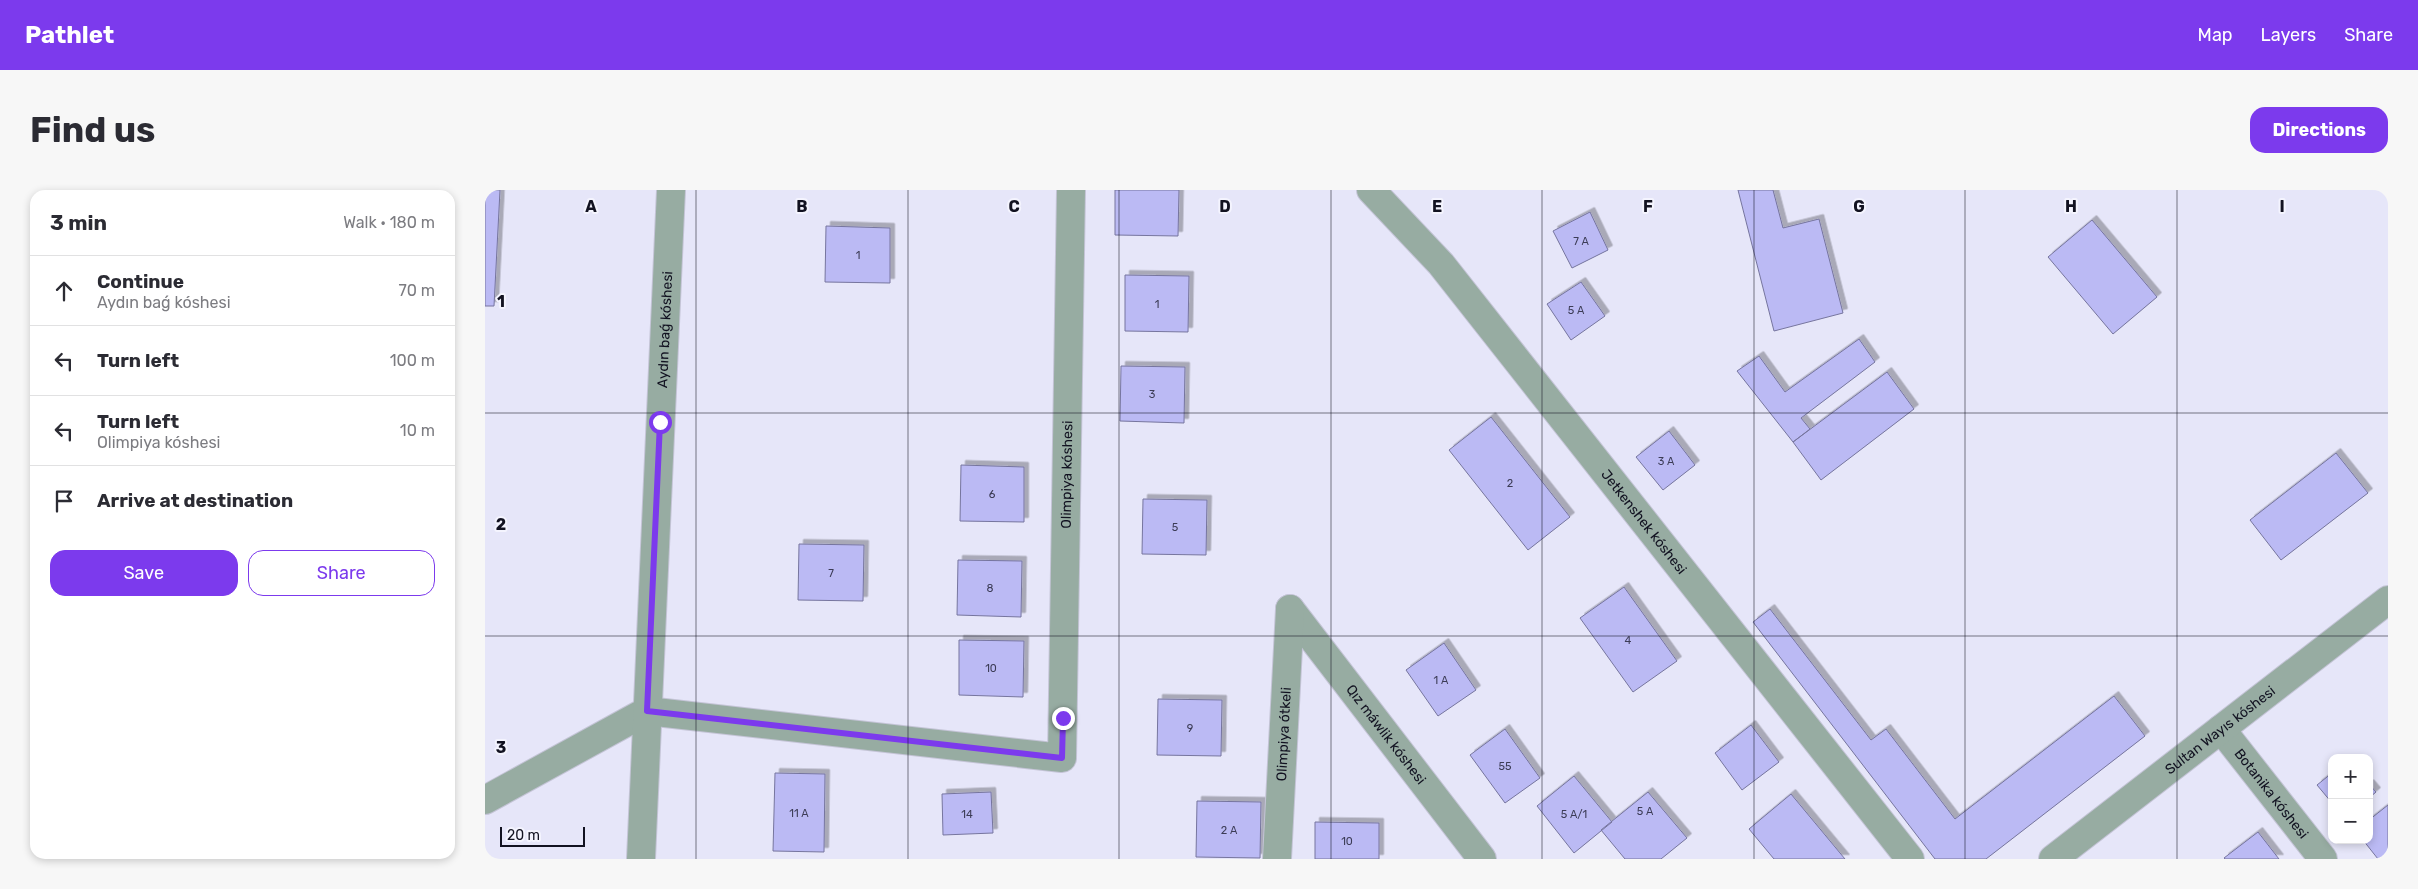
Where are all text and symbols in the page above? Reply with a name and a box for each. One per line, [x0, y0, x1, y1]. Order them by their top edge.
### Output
text: Pathlet [25, 21, 114, 49]
text: Map [2198, 24, 2233, 46]
text: Layers [2261, 24, 2316, 46]
text: Share [2344, 24, 2393, 46]
button: Directions [2250, 107, 2388, 153]
text: Find us [30, 109, 155, 151]
text: A [585, 197, 597, 216]
text: B [796, 197, 808, 216]
text: C [1008, 197, 1020, 216]
text: D [1219, 197, 1231, 216]
text: E [1432, 197, 1442, 216]
text: F [1643, 197, 1653, 216]
text: G [1853, 197, 1865, 216]
text: H [2065, 197, 2077, 216]
text: I [2279, 197, 2285, 216]
text: 3 min [50, 210, 107, 235]
text: Walk · 180 m [343, 213, 435, 232]
house number: 7 А [1573, 235, 1589, 248]
house number: 1 [856, 249, 860, 262]
text: Continue [97, 270, 184, 293]
street label: Aydın baǵ kóshesi [654, 271, 676, 388]
icon: ahead [50, 277, 78, 305]
text: 70 m [398, 281, 435, 300]
text: 1 [497, 292, 505, 311]
text: Aydın baǵ kóshesi [97, 293, 231, 312]
house number: 1 [1155, 298, 1159, 311]
house number: 5 А [1568, 304, 1585, 317]
icon: left [50, 347, 78, 375]
text: Turn left [97, 349, 179, 372]
text: 100 m [390, 351, 435, 370]
house number: 3 [1149, 388, 1156, 401]
text: Turn left [97, 410, 179, 433]
route start [649, 411, 672, 434]
icon: left [50, 417, 78, 445]
street label: Olimpiya kóshesi [1058, 420, 1076, 529]
text: 10 m [400, 421, 435, 440]
text: Olimpiya kóshesi [97, 433, 220, 452]
house number: 3 А [1658, 455, 1675, 468]
street label: Jetkenshek kóshesi [1597, 466, 1690, 578]
house number: 2 [1507, 477, 1513, 490]
icon: arrive [50, 487, 78, 515]
house number: 6 [989, 488, 996, 501]
text: Arrive at destination [97, 489, 293, 512]
text: 2 [496, 515, 506, 534]
house number: 5 [1172, 521, 1179, 534]
button: Save [50, 550, 238, 596]
button: Share [248, 550, 435, 596]
house number: 7 [828, 567, 834, 580]
house number: 8 [987, 582, 994, 595]
house number: 4 [1625, 634, 1632, 647]
house number: 10 [985, 662, 997, 675]
house number: 1 А [1434, 674, 1449, 687]
street label: Qız máwlik kóshesi [1342, 681, 1429, 788]
street label: Sultan Wayıs kóshesi [2162, 682, 2279, 778]
street label: Olimpiya ótkeli [1273, 687, 1295, 782]
route end [1052, 707, 1075, 730]
house number: 9 [1187, 722, 1193, 735]
text: 3 [496, 738, 506, 757]
street label: Botanika kóshesi [2231, 745, 2312, 842]
map controls [2328, 754, 2373, 844]
button: + [2328, 754, 2373, 799]
house number: 55 [1498, 760, 1512, 773]
button: − [2328, 799, 2373, 844]
house number: 5 А [1637, 805, 1654, 818]
house number: 11 А [789, 807, 809, 820]
house number: 14 [961, 808, 973, 821]
house number: 5 А/1 [1561, 808, 1587, 821]
scale bar [500, 824, 585, 847]
house number: 2 А [1221, 824, 1238, 837]
text: 20 m [507, 827, 540, 844]
house number: 10 [1341, 835, 1353, 848]

